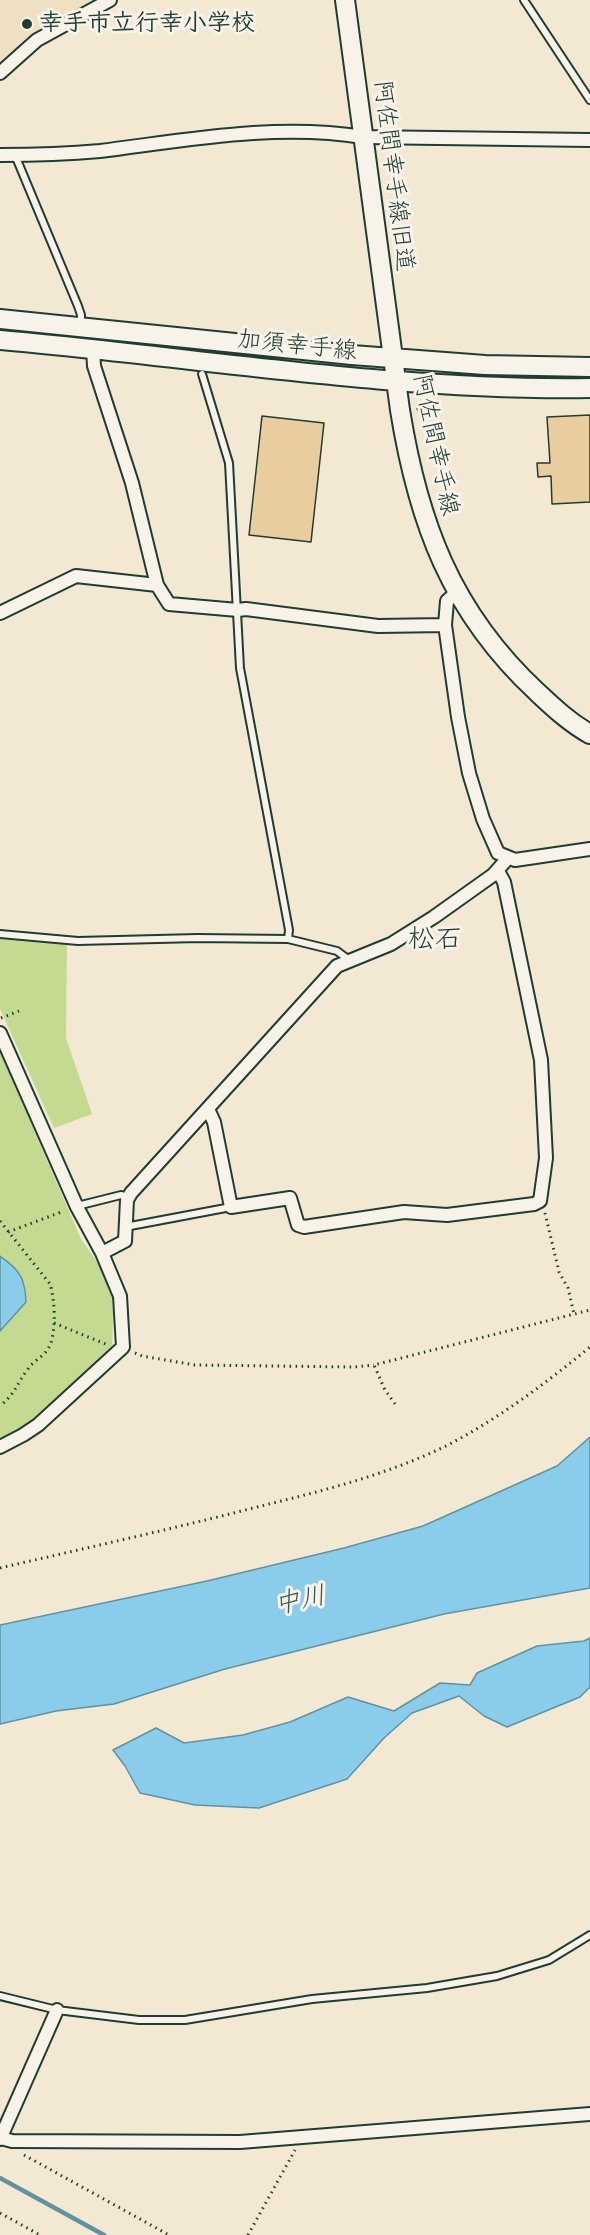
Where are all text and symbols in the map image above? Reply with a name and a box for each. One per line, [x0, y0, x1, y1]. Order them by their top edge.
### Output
place label: 幸手市立行幸小学校 [39, 10, 255, 38]
marker: 幸手市立行幸小学校 [20, 17, 34, 31]
street label: 阿佐間幸手線旧道 [367, 79, 419, 273]
street label: 加須幸手線 [236, 325, 358, 367]
street label: 阿佐間幸手線 [406, 372, 464, 518]
district label: 松石 [408, 924, 462, 956]
water label: 中川 [271, 1580, 329, 1622]

